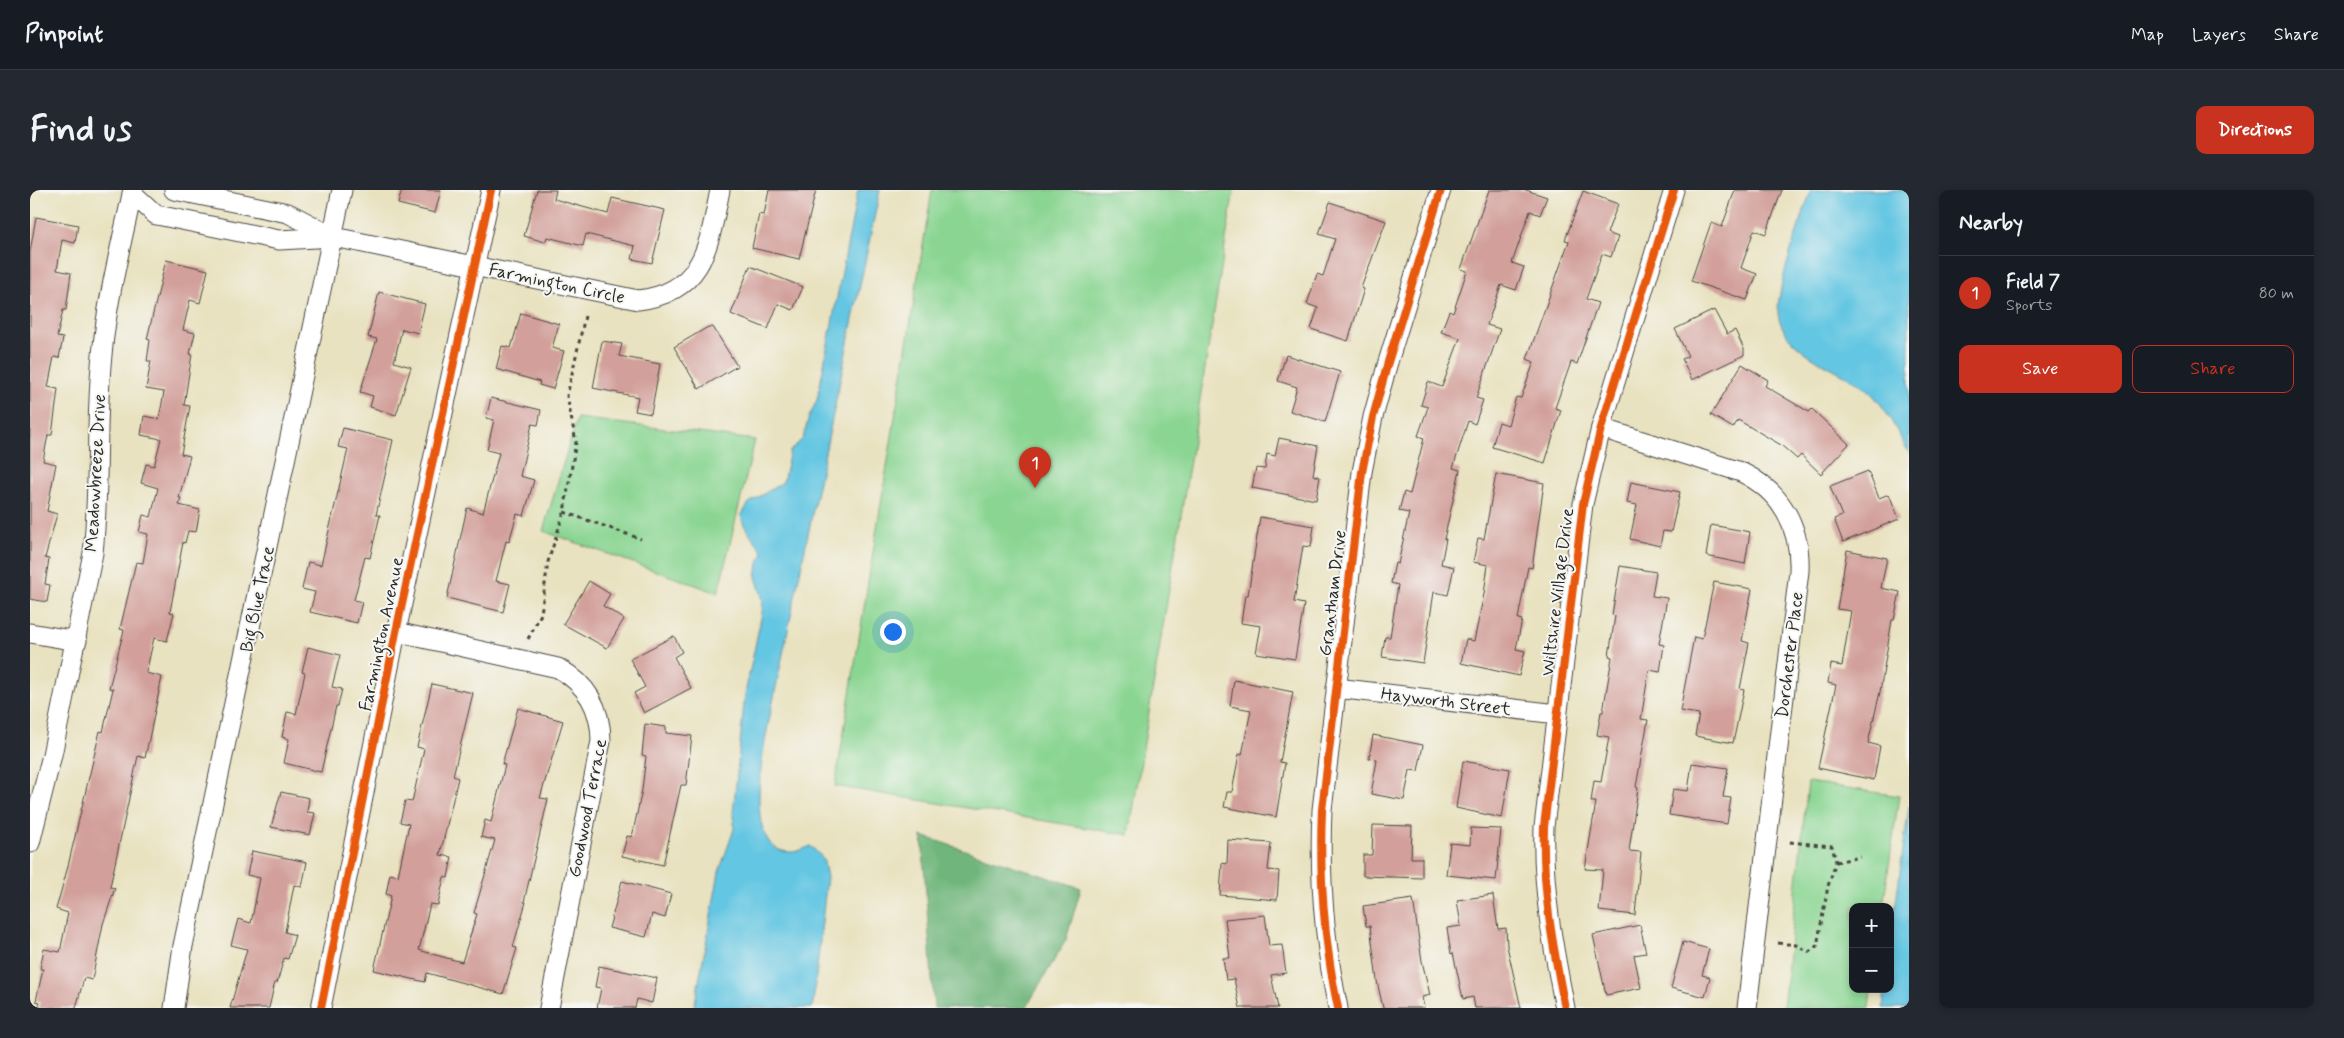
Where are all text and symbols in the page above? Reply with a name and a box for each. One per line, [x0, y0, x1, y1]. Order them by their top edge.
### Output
text: Pinpoint [25, 19, 103, 50]
text: Map [2131, 23, 2164, 47]
text: Layers [2192, 23, 2246, 47]
text: Share [2274, 23, 2319, 47]
button: Directions [2196, 106, 2314, 154]
text: Find us [30, 107, 132, 153]
text: Nearby [1959, 209, 2023, 237]
street label: Farmington Circle [486, 258, 627, 312]
text: Field 7 [2006, 270, 2060, 295]
text: 1 [1971, 283, 1979, 304]
text: 80 m [2259, 283, 2294, 304]
text: Sports [2006, 295, 2052, 316]
button: Save [1959, 345, 2122, 393]
button: Share [2132, 345, 2294, 393]
street label: Meadowbreeze Drive [80, 394, 112, 553]
pin: 1 [1019, 447, 1051, 488]
street label: Wiltshire Village Drive [1536, 507, 1582, 678]
street label: Grantham Drive [1313, 529, 1353, 658]
street label: Big Blue Trace [235, 544, 283, 655]
street label: Farmington Avenue [354, 555, 412, 714]
street label: Dorchester Place [1770, 591, 1810, 720]
your location [880, 619, 906, 645]
street label: Hayworth Street [1379, 682, 1513, 722]
street label: Goodwood Terrace [563, 737, 613, 880]
map controls [1849, 903, 1894, 993]
button: + [1849, 903, 1894, 948]
button: − [1849, 948, 1894, 993]

